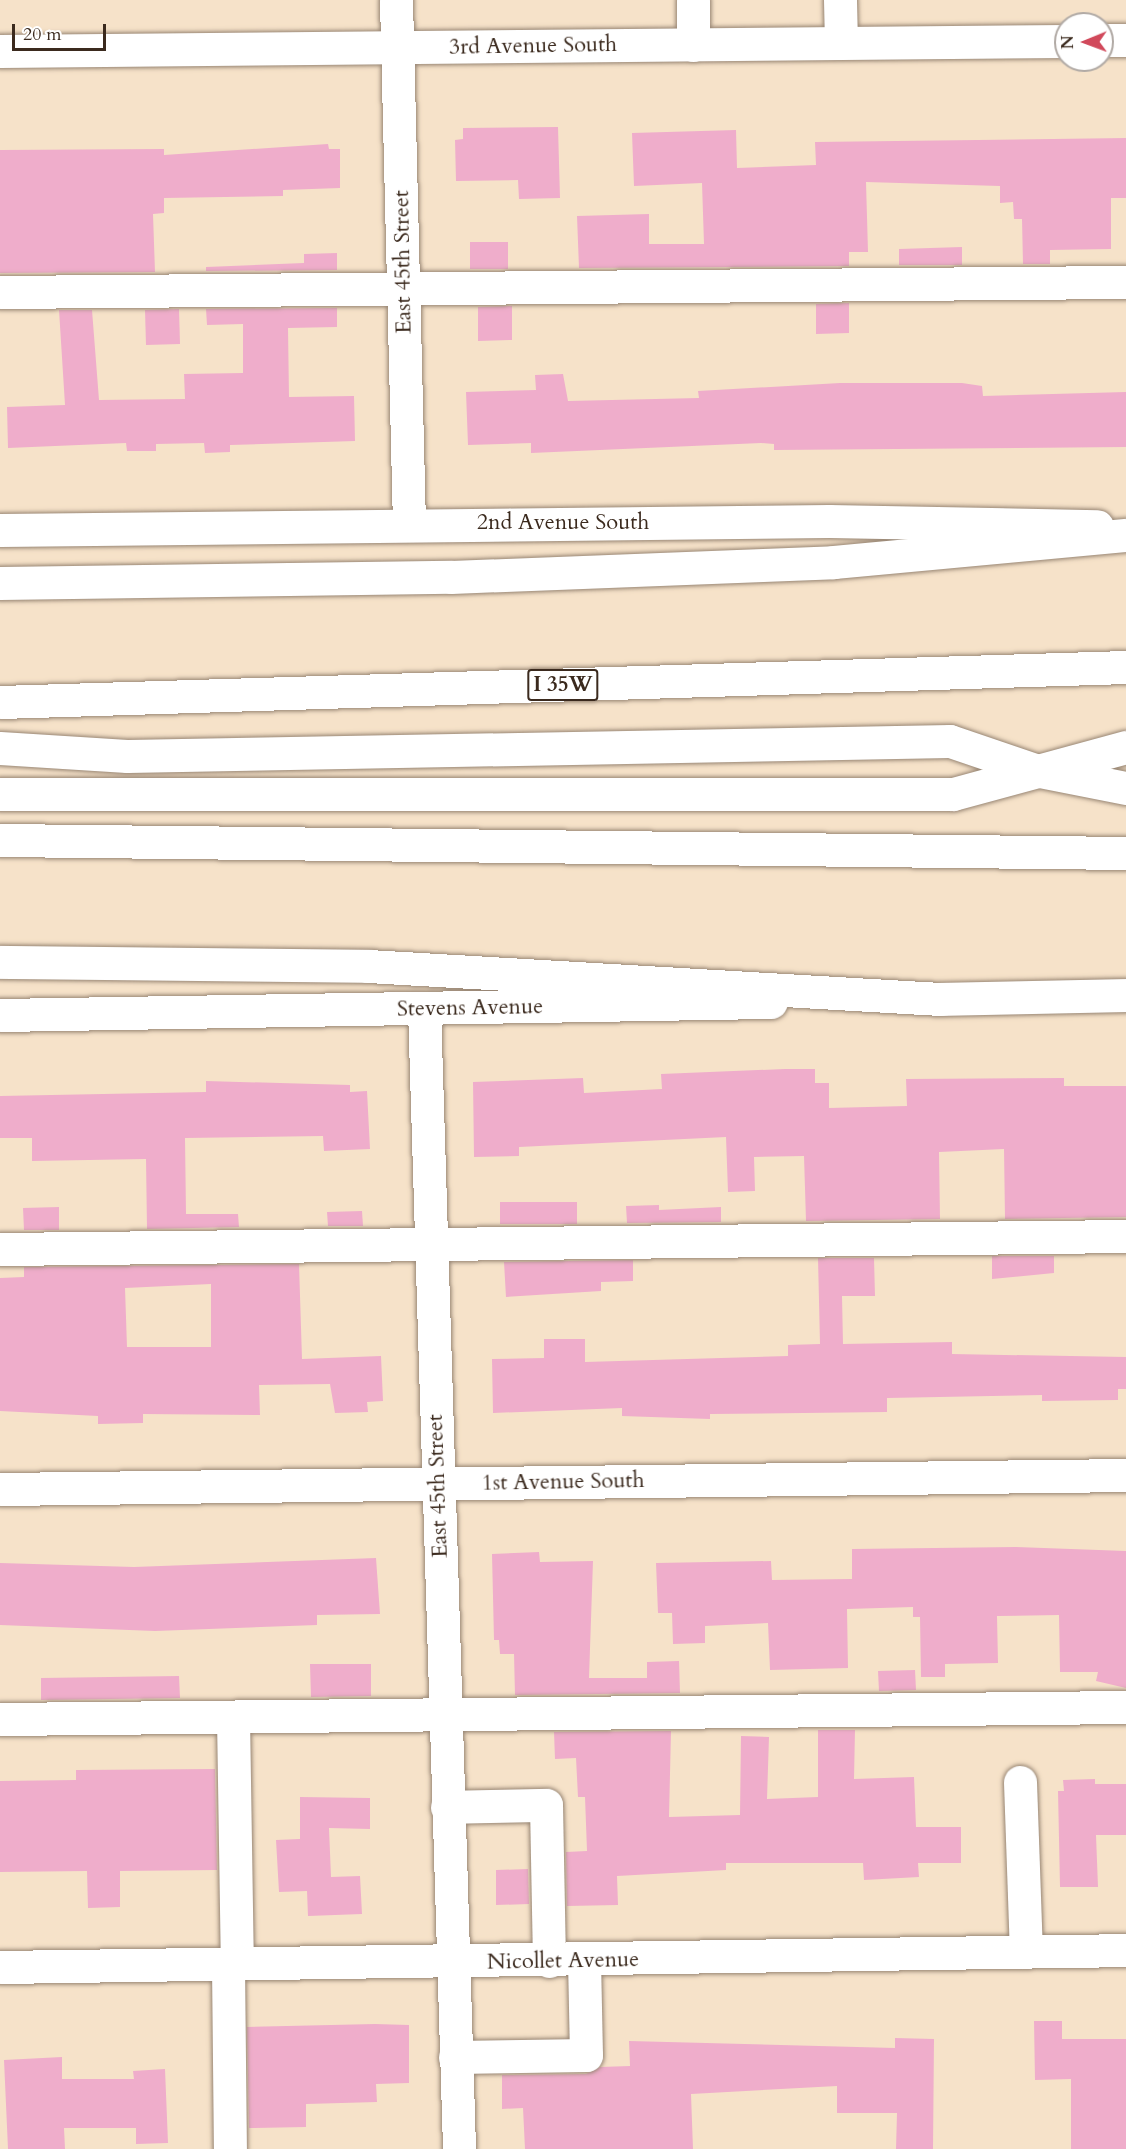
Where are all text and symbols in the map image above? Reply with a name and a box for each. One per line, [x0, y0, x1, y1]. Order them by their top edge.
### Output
scale bar [15, 12, 110, 50]
north arrow [1054, 12, 1114, 72]
text: 20 m [23, 22, 62, 47]
street label: 3rd Avenue South [449, 31, 617, 61]
text: N [1057, 35, 1079, 49]
street label: East 45th Street [389, 190, 417, 334]
street label: 2nd Avenue South [477, 510, 649, 536]
road number: I 35W [527, 667, 599, 703]
street label: Stevens Avenue [397, 994, 543, 1022]
street label: East 45th Street [422, 1414, 454, 1558]
street label: 1st Avenue South [481, 1467, 645, 1497]
street label: Nicollet Avenue [487, 1946, 639, 1976]

